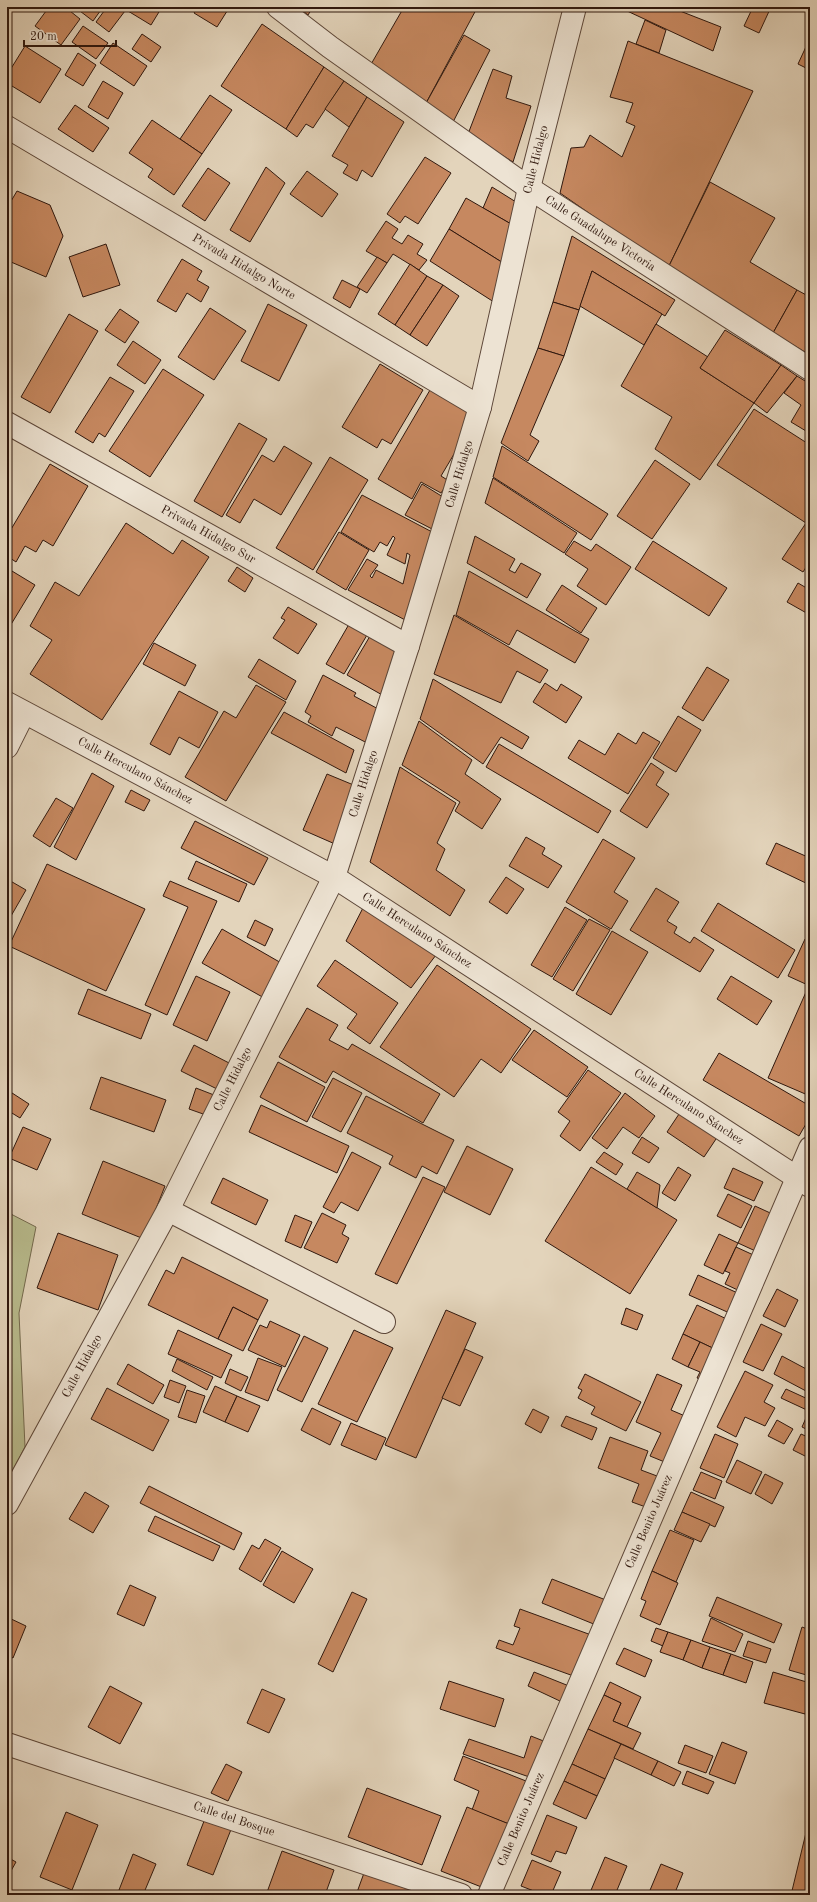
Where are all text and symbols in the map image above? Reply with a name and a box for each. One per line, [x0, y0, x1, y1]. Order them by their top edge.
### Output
scale bar [24, 22, 116, 48]
text: 20 m [30, 31, 57, 43]
street label: Calle Hidalgo [522, 124, 551, 195]
street label: Calle Guadalupe Victoria [543, 194, 658, 274]
street label: Privada Hidalgo Norte [190, 232, 298, 302]
street label: Calle Hidalgo [444, 439, 476, 510]
street label: Privada Hidalgo Sur [159, 504, 258, 566]
street label: Calle Herculano Sánchez [76, 736, 195, 807]
street label: Calle Hidalgo [347, 749, 380, 819]
street label: Calle Herculano Sánchez [360, 891, 474, 971]
street label: Calle Hidalgo [212, 1045, 254, 1114]
street label: Calle Herculano Sánchez [631, 1067, 746, 1147]
street label: Calle Hidalgo [60, 1333, 105, 1400]
street label: Calle Benito Juárez [624, 1473, 675, 1571]
street label: Calle Benito Juárez [496, 1771, 547, 1868]
street label: Calle del Bosque [191, 1800, 277, 1839]

